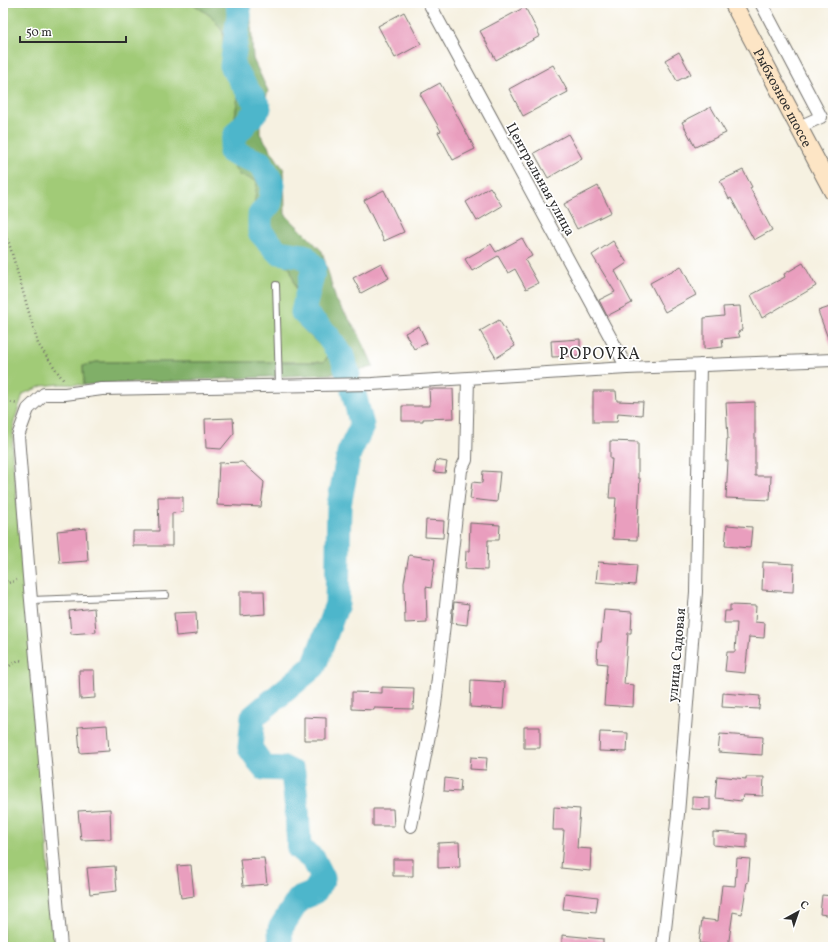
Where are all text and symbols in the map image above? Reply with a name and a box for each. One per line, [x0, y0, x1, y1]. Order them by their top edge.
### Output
scale bar [20, 18, 126, 44]
text: 50 m [26, 25, 52, 41]
street label: Рыбхозное шоссе [748, 45, 816, 151]
street label: Центральная улица [501, 120, 579, 240]
district label: POPOVKA [559, 344, 641, 366]
street label: улица Садовая [664, 607, 691, 703]
north arrow [778, 892, 818, 932]
text: С [796, 897, 811, 914]

